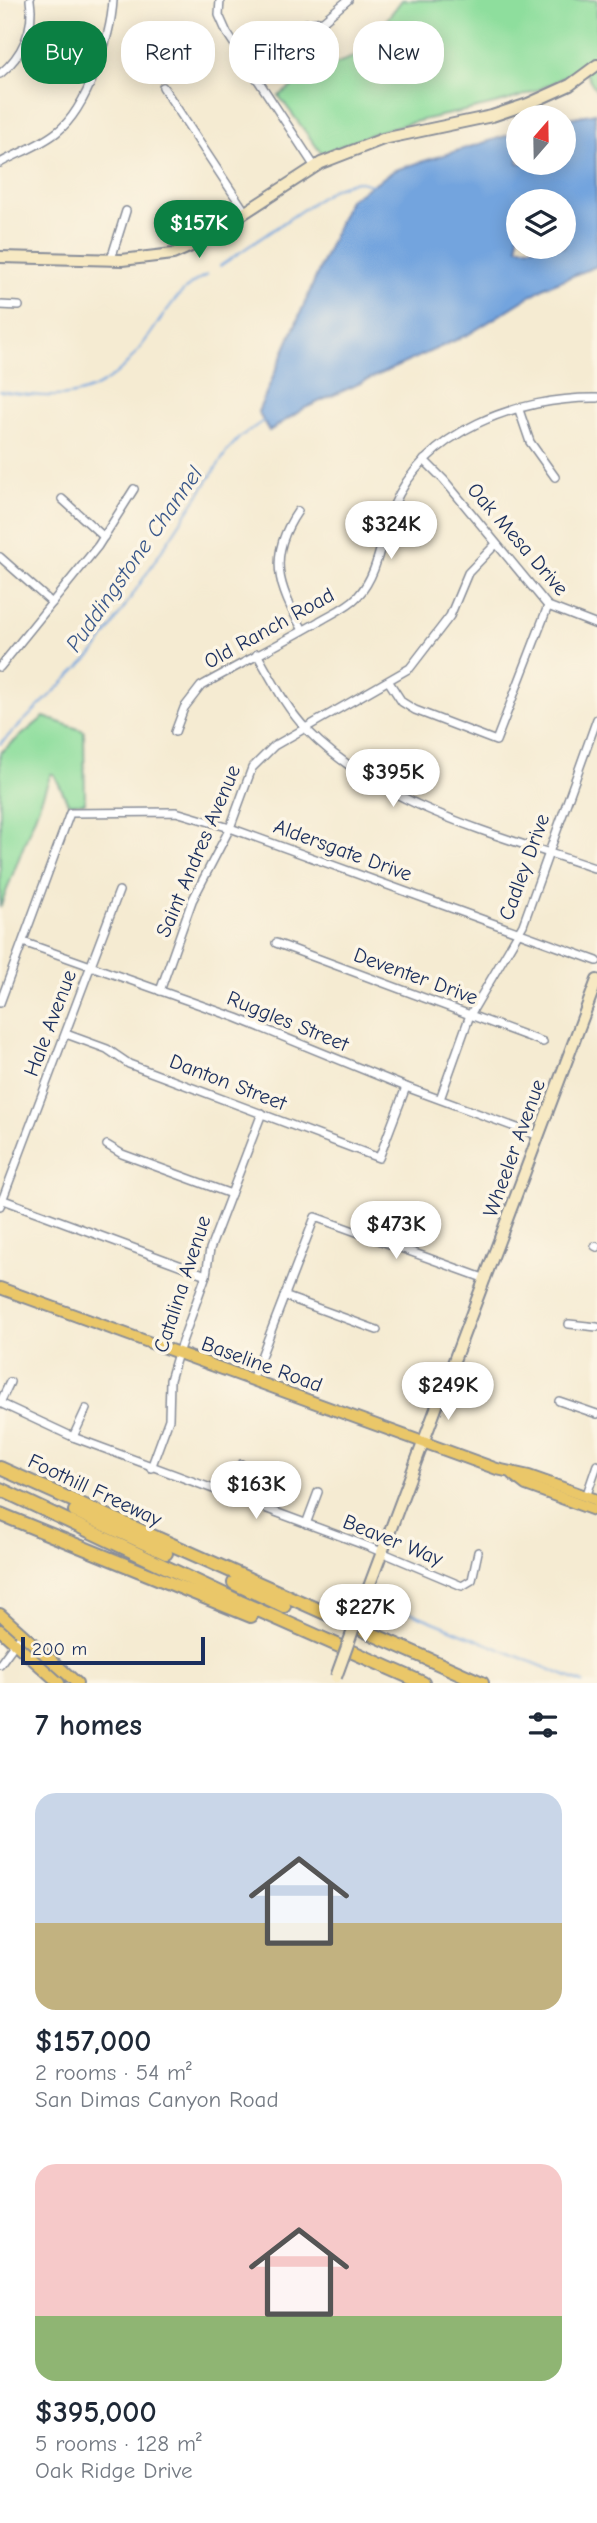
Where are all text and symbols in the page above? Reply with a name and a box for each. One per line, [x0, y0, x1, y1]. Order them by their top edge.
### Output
chip: Buy [21, 21, 107, 84]
chip: Rent [121, 21, 215, 84]
chip: Filters [229, 21, 339, 84]
chip: New [353, 21, 444, 84]
north arrow [506, 105, 576, 175]
map controls [506, 105, 576, 259]
button: layers [506, 189, 576, 259]
pin: $157K [150, 201, 248, 260]
text: $157K [170, 209, 228, 236]
water label: Puddingstone Channel [60, 460, 209, 657]
street label: Oak Mesa Drive [463, 478, 573, 600]
pin: $324K [342, 502, 440, 561]
text: $324K [361, 510, 421, 537]
street label: Old Ranch Road [200, 582, 338, 674]
pin: $395K [344, 750, 442, 809]
text: $395K [362, 758, 424, 785]
street label: Saint Andres Avenue [151, 761, 245, 941]
street label: Cadley Drive [494, 810, 554, 924]
street label: Aldersgate Drive [271, 814, 415, 886]
street label: Deventer Drive [350, 942, 482, 1010]
street label: Hale Avenue [19, 966, 81, 1080]
street label: Ruggles Street [224, 986, 353, 1057]
street label: Danton Street [166, 1049, 291, 1116]
street label: Wheeler Avenue [478, 1076, 550, 1220]
pin: $473K [347, 1202, 445, 1261]
text: $473K [366, 1210, 426, 1237]
street label: Catalina Avenue [149, 1212, 215, 1356]
street label: Baseline Road [198, 1331, 326, 1397]
pin: $249K [399, 1362, 497, 1422]
text: $249K [418, 1371, 478, 1398]
street label: Foothill Freeway [24, 1449, 166, 1532]
pin: $163K [207, 1462, 305, 1521]
text: $163K [226, 1470, 286, 1497]
street label: Beaver Way [340, 1509, 447, 1571]
pin: $227K [316, 1584, 414, 1644]
text: $227K [335, 1593, 395, 1620]
scale bar [21, 1634, 205, 1666]
text: 200 m [32, 1638, 87, 1660]
icon: filters [524, 1706, 562, 1744]
text: 7 homes [35, 1708, 142, 1743]
icon: home [236, 1838, 362, 1964]
text: $157,000 [35, 2024, 152, 2059]
text: 2 rooms · 54 m² [35, 2059, 192, 2086]
text: San Dimas Canyon Road [35, 2086, 279, 2113]
icon: home [236, 2209, 362, 2335]
text: $395,000 [35, 2395, 157, 2430]
text: 5 rooms · 128 m² [35, 2430, 202, 2457]
text: Oak Ridge Drive [35, 2457, 192, 2484]

